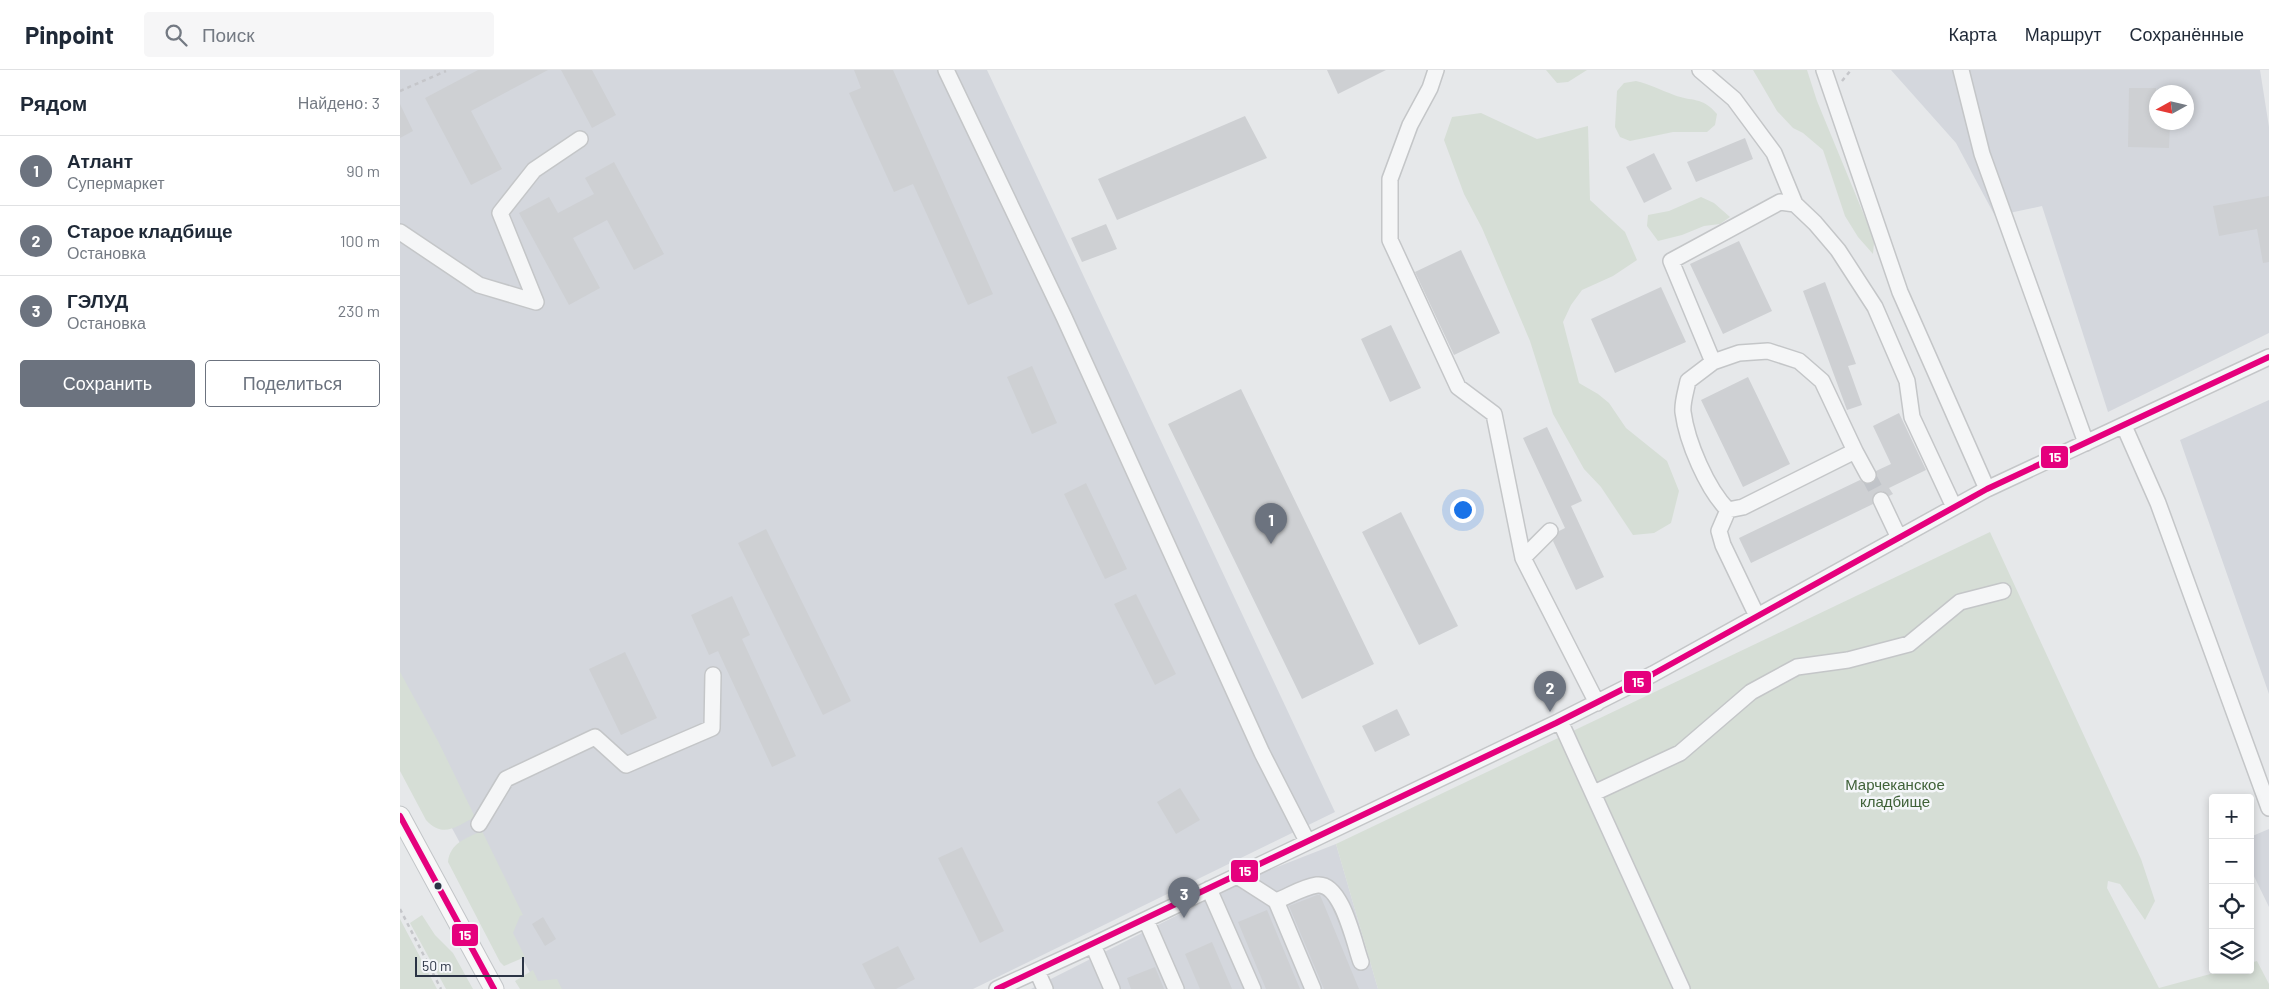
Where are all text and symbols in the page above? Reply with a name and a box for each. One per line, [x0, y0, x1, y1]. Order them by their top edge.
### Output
search box [144, 12, 494, 57]
text: Pinpoint [25, 20, 114, 49]
icon: search [162, 21, 190, 49]
text: Поиск [202, 23, 255, 46]
text: Карта [1949, 23, 1997, 45]
text: Маршрут [2025, 23, 2101, 45]
text: Сохранённые [2129, 23, 2244, 45]
north arrow [2149, 85, 2194, 130]
text: Рядом [20, 90, 87, 115]
text: Найдено: 3 [298, 93, 380, 112]
text: Атлант [67, 149, 133, 172]
text: 1 [33, 161, 39, 180]
text: 90 m [346, 161, 380, 180]
text: Супермаркет [67, 173, 165, 192]
text: Старое кладбище [67, 219, 233, 242]
text: 2 [32, 231, 40, 250]
text: 100 m [340, 231, 380, 250]
text: Остановка [67, 243, 146, 262]
text: ГЭЛУД [67, 289, 128, 312]
text: 3 [32, 301, 40, 320]
text: 230 m [338, 301, 380, 320]
text: Остановка [67, 313, 146, 332]
button: Сохранить [20, 360, 195, 407]
button: Поделиться [205, 360, 380, 407]
line badge: 15 [2040, 445, 2069, 469]
text: 15 [2049, 448, 2062, 465]
your location [1450, 497, 1476, 523]
pin: 1 [1255, 503, 1287, 544]
line badge: 15 [1623, 670, 1652, 694]
pin: 2 [1534, 671, 1566, 712]
text: 15 [1632, 673, 1645, 690]
park label: Марчеканское кладбище [1845, 775, 1945, 810]
map controls [2209, 794, 2254, 974]
button: + [2209, 794, 2254, 839]
button: − [2209, 839, 2254, 884]
line badge: 15 [1230, 859, 1259, 883]
text: 15 [1239, 862, 1252, 879]
pin: 3 [1168, 877, 1200, 918]
unlabelled marker [433, 881, 443, 891]
button: locate [2209, 884, 2254, 929]
line badge: 15 [451, 923, 479, 947]
text: 15 [459, 926, 472, 943]
button: layers [2209, 929, 2254, 974]
scale bar [415, 954, 524, 977]
text: 50 m [422, 957, 451, 974]

